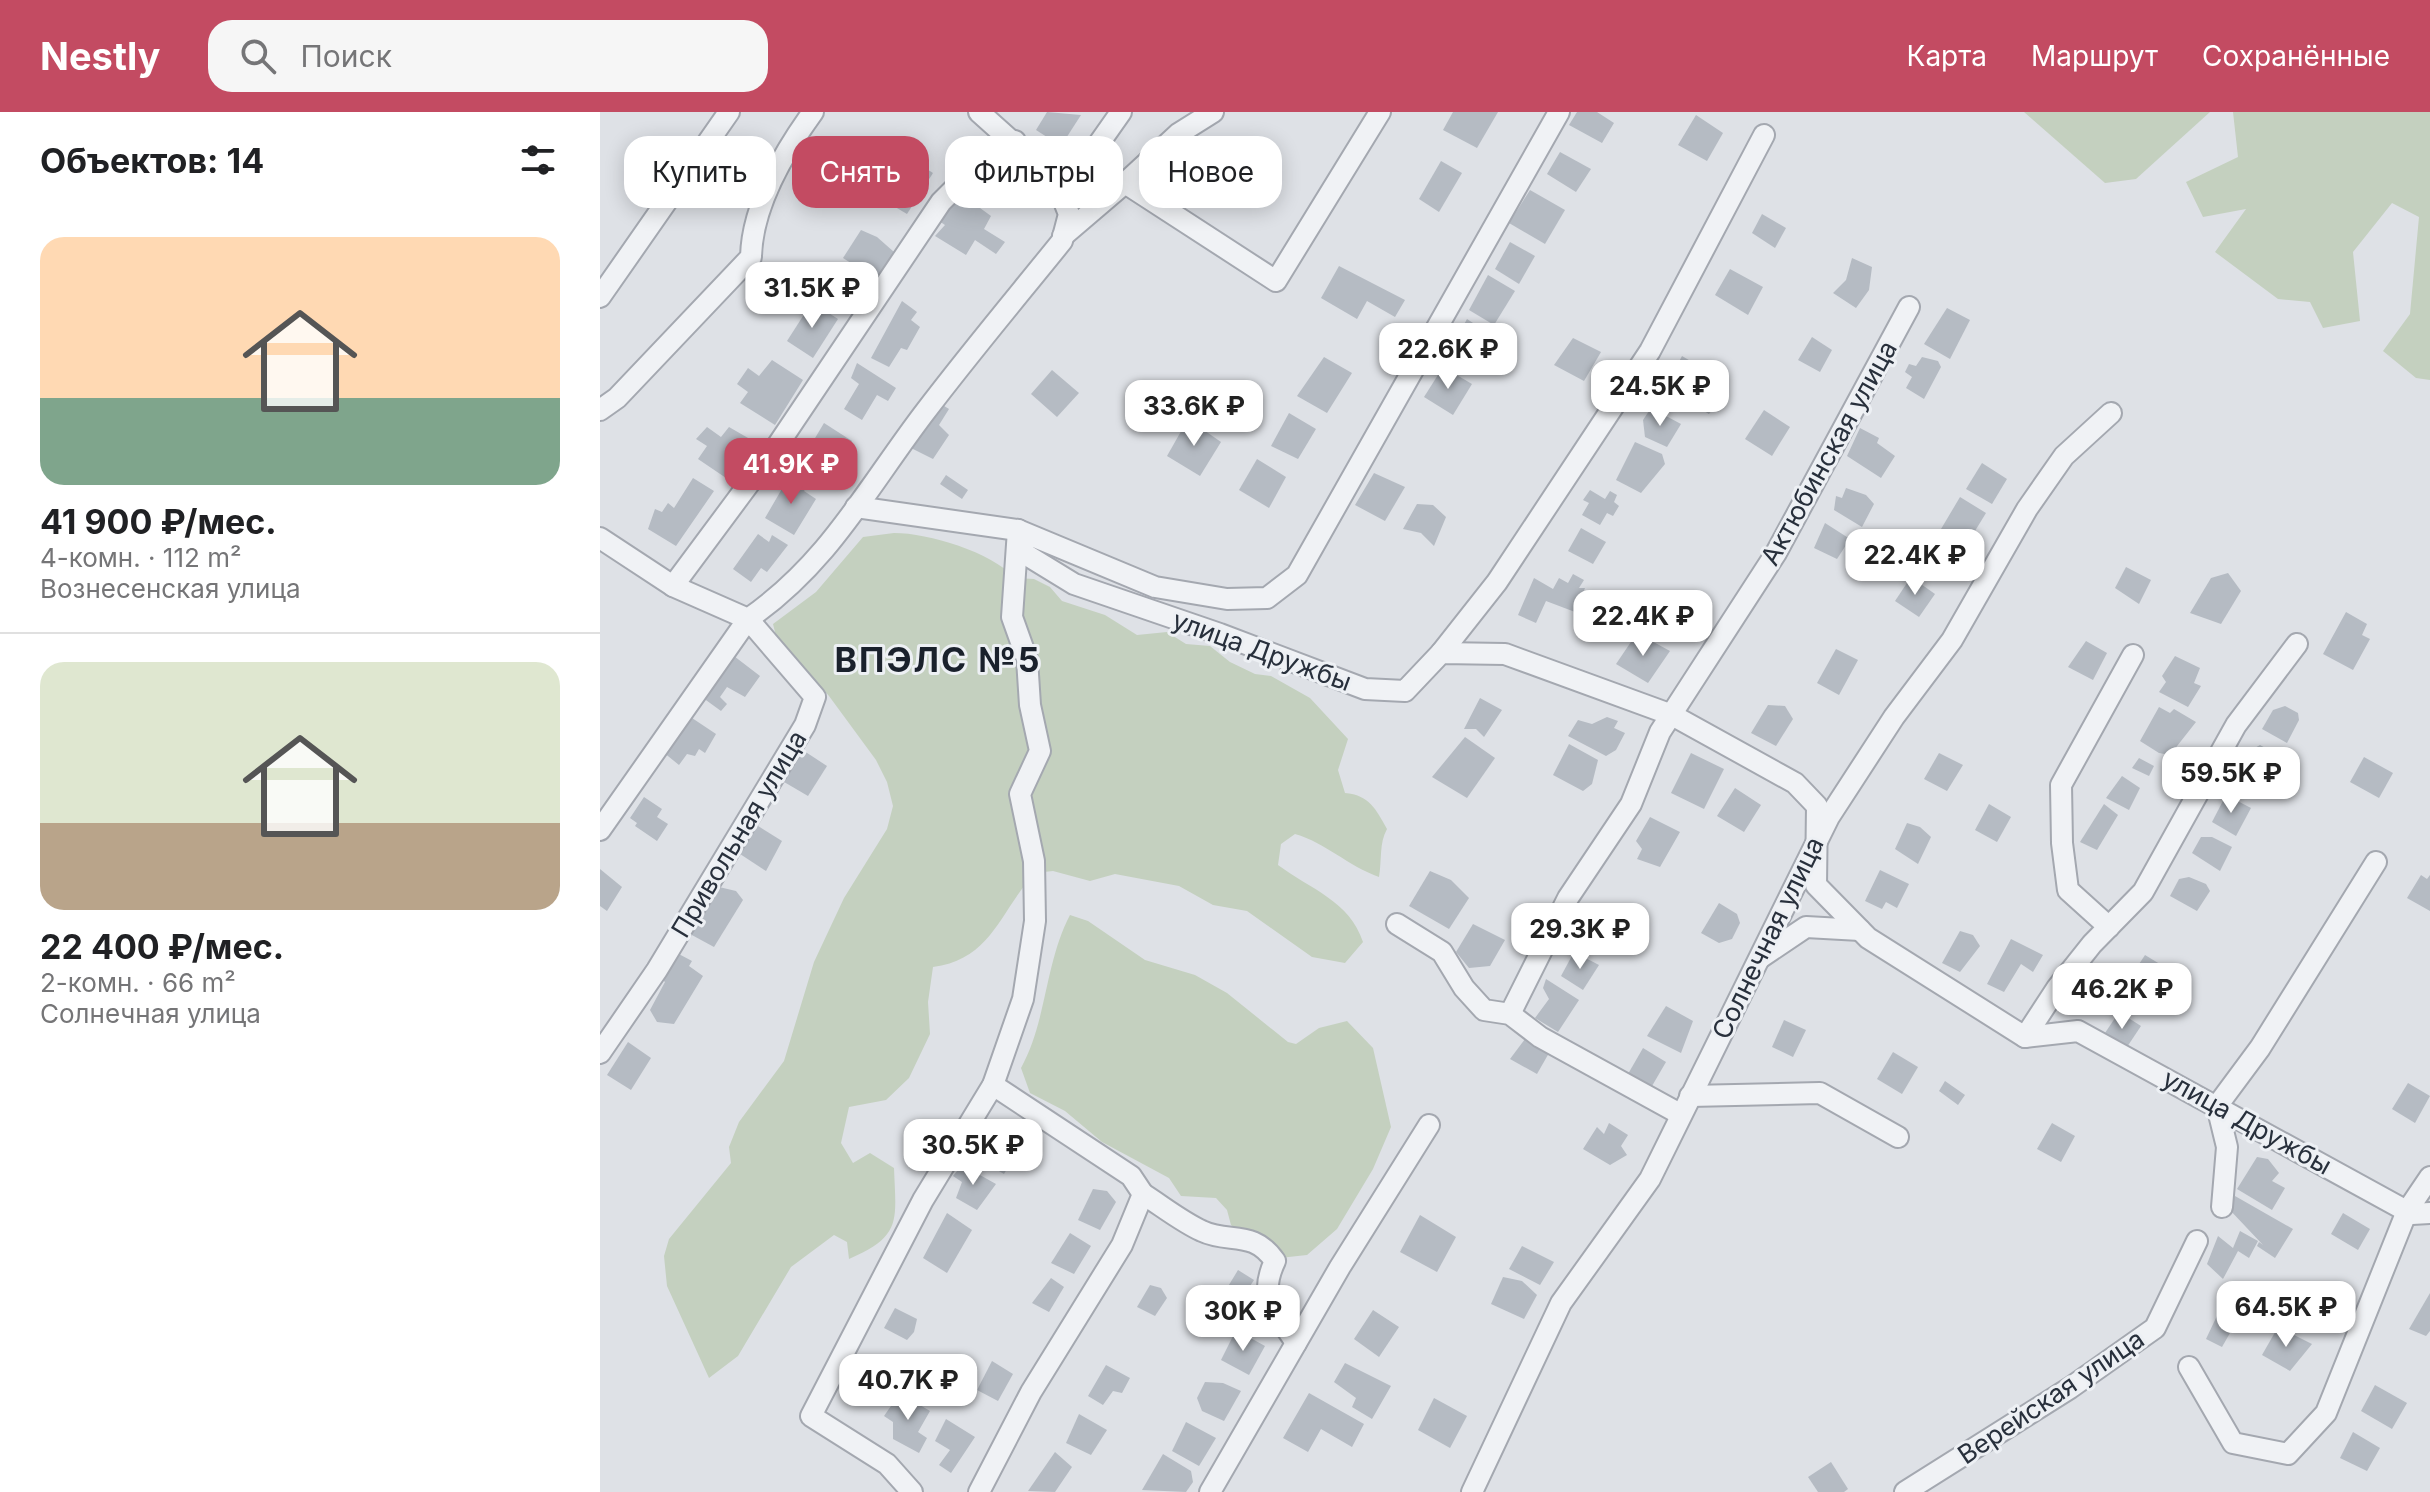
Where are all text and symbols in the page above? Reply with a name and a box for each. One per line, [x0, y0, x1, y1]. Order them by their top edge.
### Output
search box [208, 20, 768, 92]
text: Nestly [40, 33, 160, 79]
icon: search [236, 34, 280, 78]
text: Поиск [300, 38, 392, 74]
text: Карта [1907, 39, 1987, 73]
text: Маршрут [2031, 39, 2158, 73]
text: Сохранённые [2202, 39, 2390, 73]
chip: Купить [624, 136, 776, 208]
chip: Снять [792, 136, 929, 208]
chip: Фильтры [945, 136, 1123, 208]
chip: Новое [1139, 136, 1282, 208]
icon: filters [516, 138, 560, 182]
text: Объектов: 14 [40, 140, 264, 181]
pin: 31.5K ₽ [738, 262, 886, 330]
text: 31.5K ₽ [763, 272, 861, 303]
icon: home [228, 289, 372, 433]
pin: 22.6K ₽ [1374, 323, 1522, 391]
text: 22.6K ₽ [1397, 333, 1499, 364]
street label: Актюбинская улица [1754, 335, 1903, 570]
pin: 24.5K ₽ [1586, 360, 1734, 428]
text: 24.5K ₽ [1609, 370, 1711, 401]
pin: 33.6K ₽ [1120, 380, 1268, 448]
text: 33.6K ₽ [1143, 390, 1245, 421]
pin: 41.9K ₽ [717, 438, 865, 506]
text: 41.9K ₽ [742, 448, 840, 479]
text: 41 900 ₽/мес. [40, 501, 277, 542]
pin: 22.4K ₽ [1841, 529, 1989, 597]
text: 22.4K ₽ [1863, 539, 1967, 570]
text: 4-комн. · 112 m² [40, 542, 241, 573]
text: Вознесенская улица [40, 573, 301, 604]
pin: 22.4K ₽ [1569, 590, 1717, 658]
text: 22.4K ₽ [1591, 600, 1695, 631]
street label: улица Дружбы [1168, 604, 1356, 697]
district label: ВПЭЛС №5 [835, 639, 1041, 680]
icon: home [228, 714, 372, 858]
street label: Привольная улица [665, 725, 813, 943]
pin: 59.5K ₽ [2157, 747, 2305, 815]
text: 59.5K ₽ [2180, 757, 2282, 788]
street label: Солнечная улица [1705, 832, 1830, 1044]
pin: 29.3K ₽ [1506, 903, 1654, 971]
text: 29.3K ₽ [1529, 913, 1631, 944]
text: 22 400 ₽/мес. [40, 926, 284, 967]
pin: 46.2K ₽ [2048, 963, 2196, 1031]
text: 2-комн. · 66 m² [40, 967, 236, 998]
text: 46.2K ₽ [2071, 973, 2173, 1004]
text: Солнечная улица [40, 998, 261, 1029]
street label: улица Дружбы [2157, 1062, 2337, 1181]
pin: 30.5K ₽ [899, 1119, 1047, 1187]
text: 30.5K ₽ [922, 1129, 1024, 1160]
pin: 64.5K ₽ [2212, 1281, 2360, 1349]
pin: 30K ₽ [1187, 1285, 1299, 1353]
text: 64.5K ₽ [2235, 1291, 2337, 1322]
text: 30K ₽ [1204, 1295, 1282, 1326]
street label: Верейская улица [1952, 1323, 2150, 1470]
pin: 40.7K ₽ [834, 1354, 982, 1422]
text: 40.7K ₽ [857, 1364, 959, 1395]

